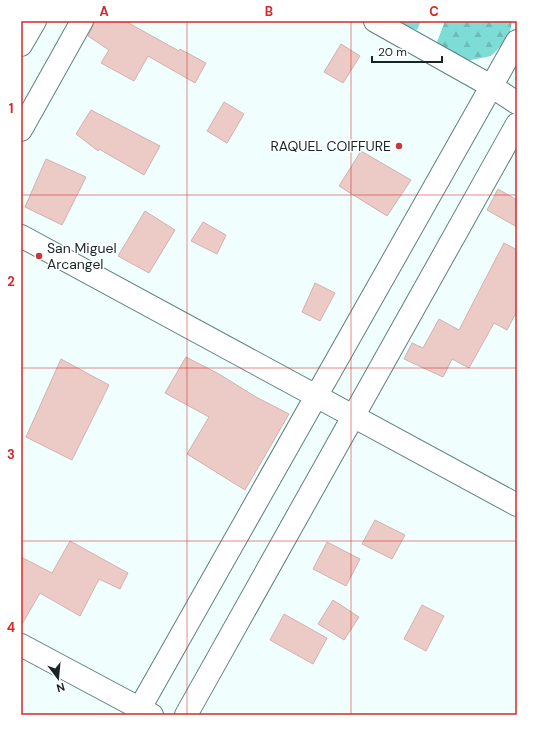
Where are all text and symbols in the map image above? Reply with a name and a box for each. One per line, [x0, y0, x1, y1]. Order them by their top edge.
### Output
text: A [99, 3, 109, 20]
text: B [265, 3, 273, 20]
text: C [429, 3, 439, 20]
scale bar [372, 38, 442, 64]
text: 20 m [378, 44, 407, 60]
text: 1 [9, 100, 13, 117]
place label: RAQUEL COIFFURE [270, 137, 391, 155]
marker: RAQUEL COIFFURE [394, 141, 404, 151]
place label: San Miguel Arcangel [47, 239, 117, 273]
marker: San Miguel Arcangel [34, 251, 44, 261]
text: 2 [7, 273, 15, 290]
text: 3 [7, 446, 15, 463]
text: 4 [7, 619, 15, 636]
north arrow [38, 658, 78, 698]
text: N [55, 680, 67, 695]

